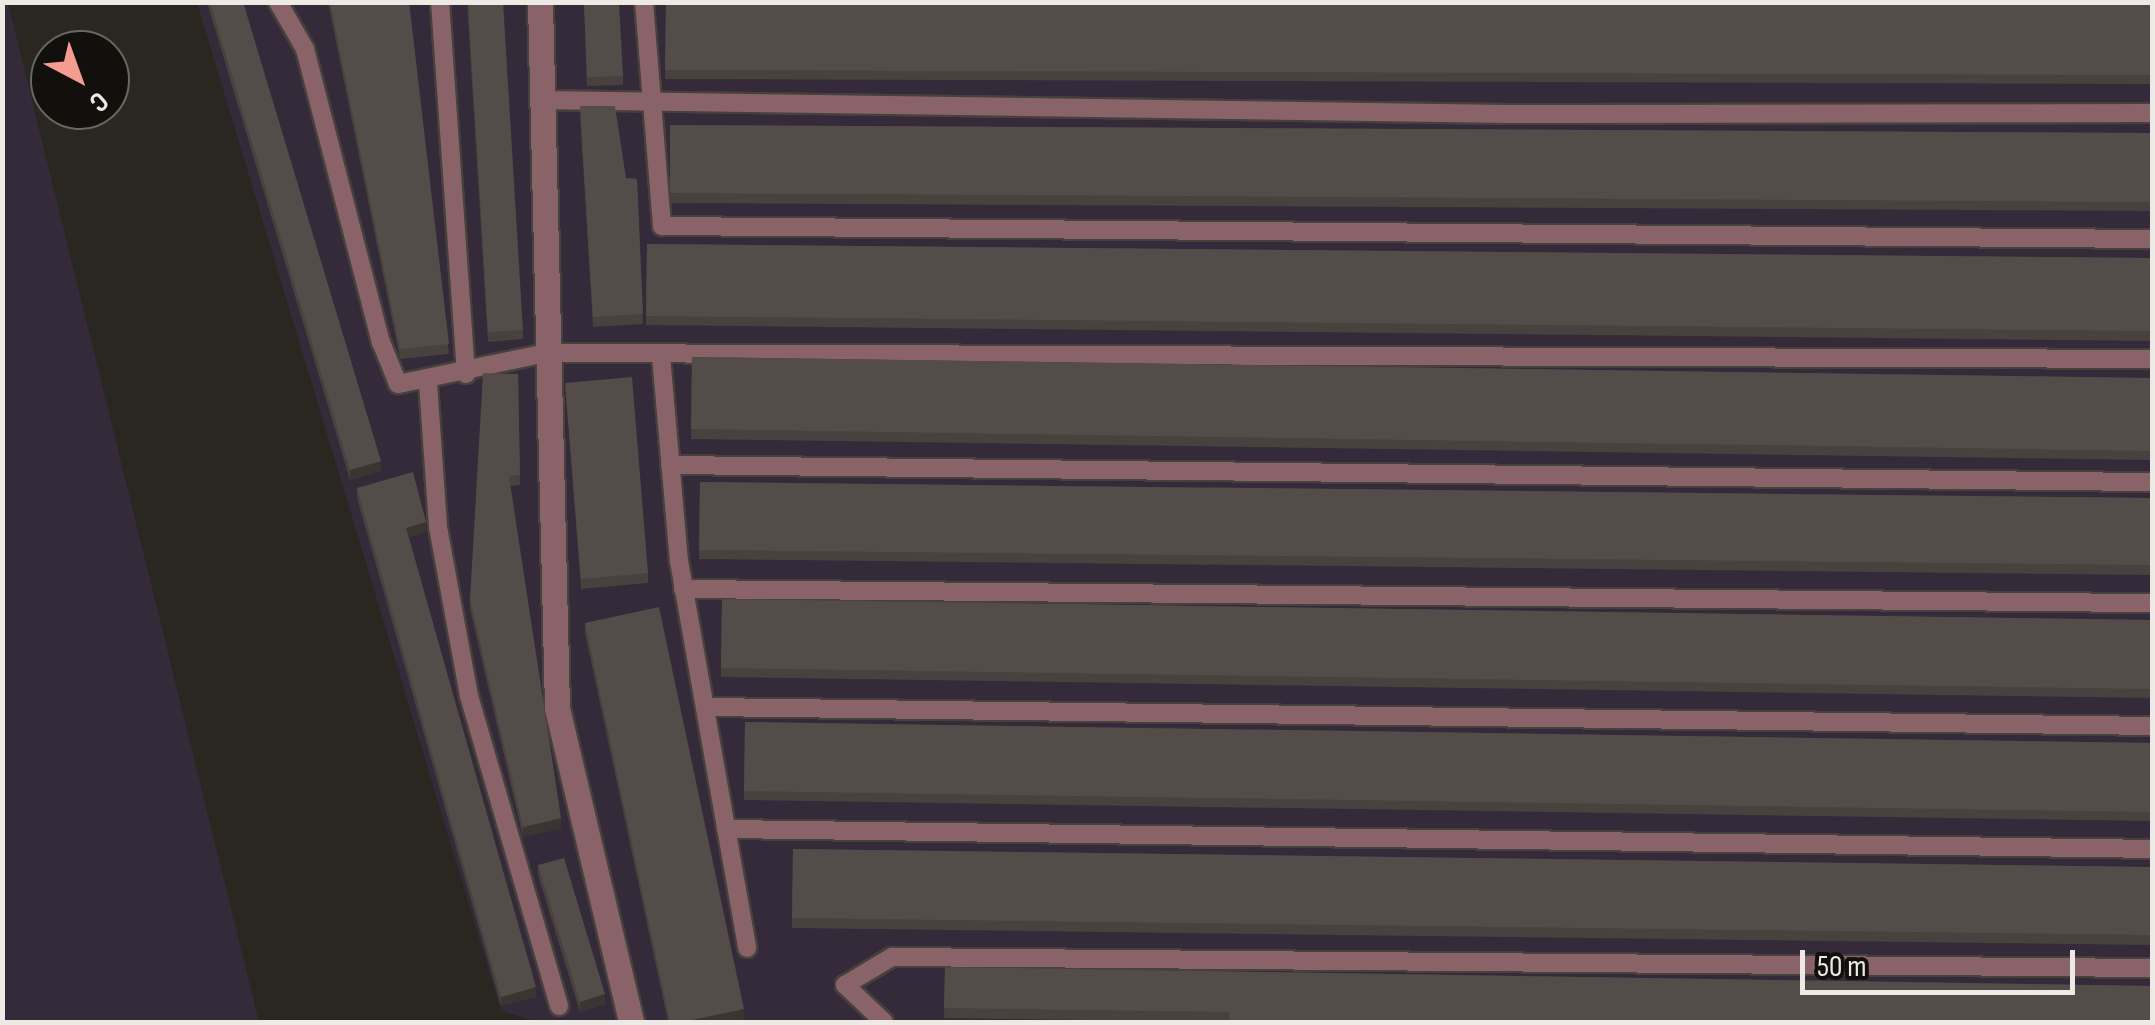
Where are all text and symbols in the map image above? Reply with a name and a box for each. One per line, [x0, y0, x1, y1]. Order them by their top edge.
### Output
north arrow [30, 30, 130, 130]
text: С [82, 84, 115, 119]
scale bar [1805, 930, 2080, 992]
text: 50 m [1817, 949, 1866, 985]

